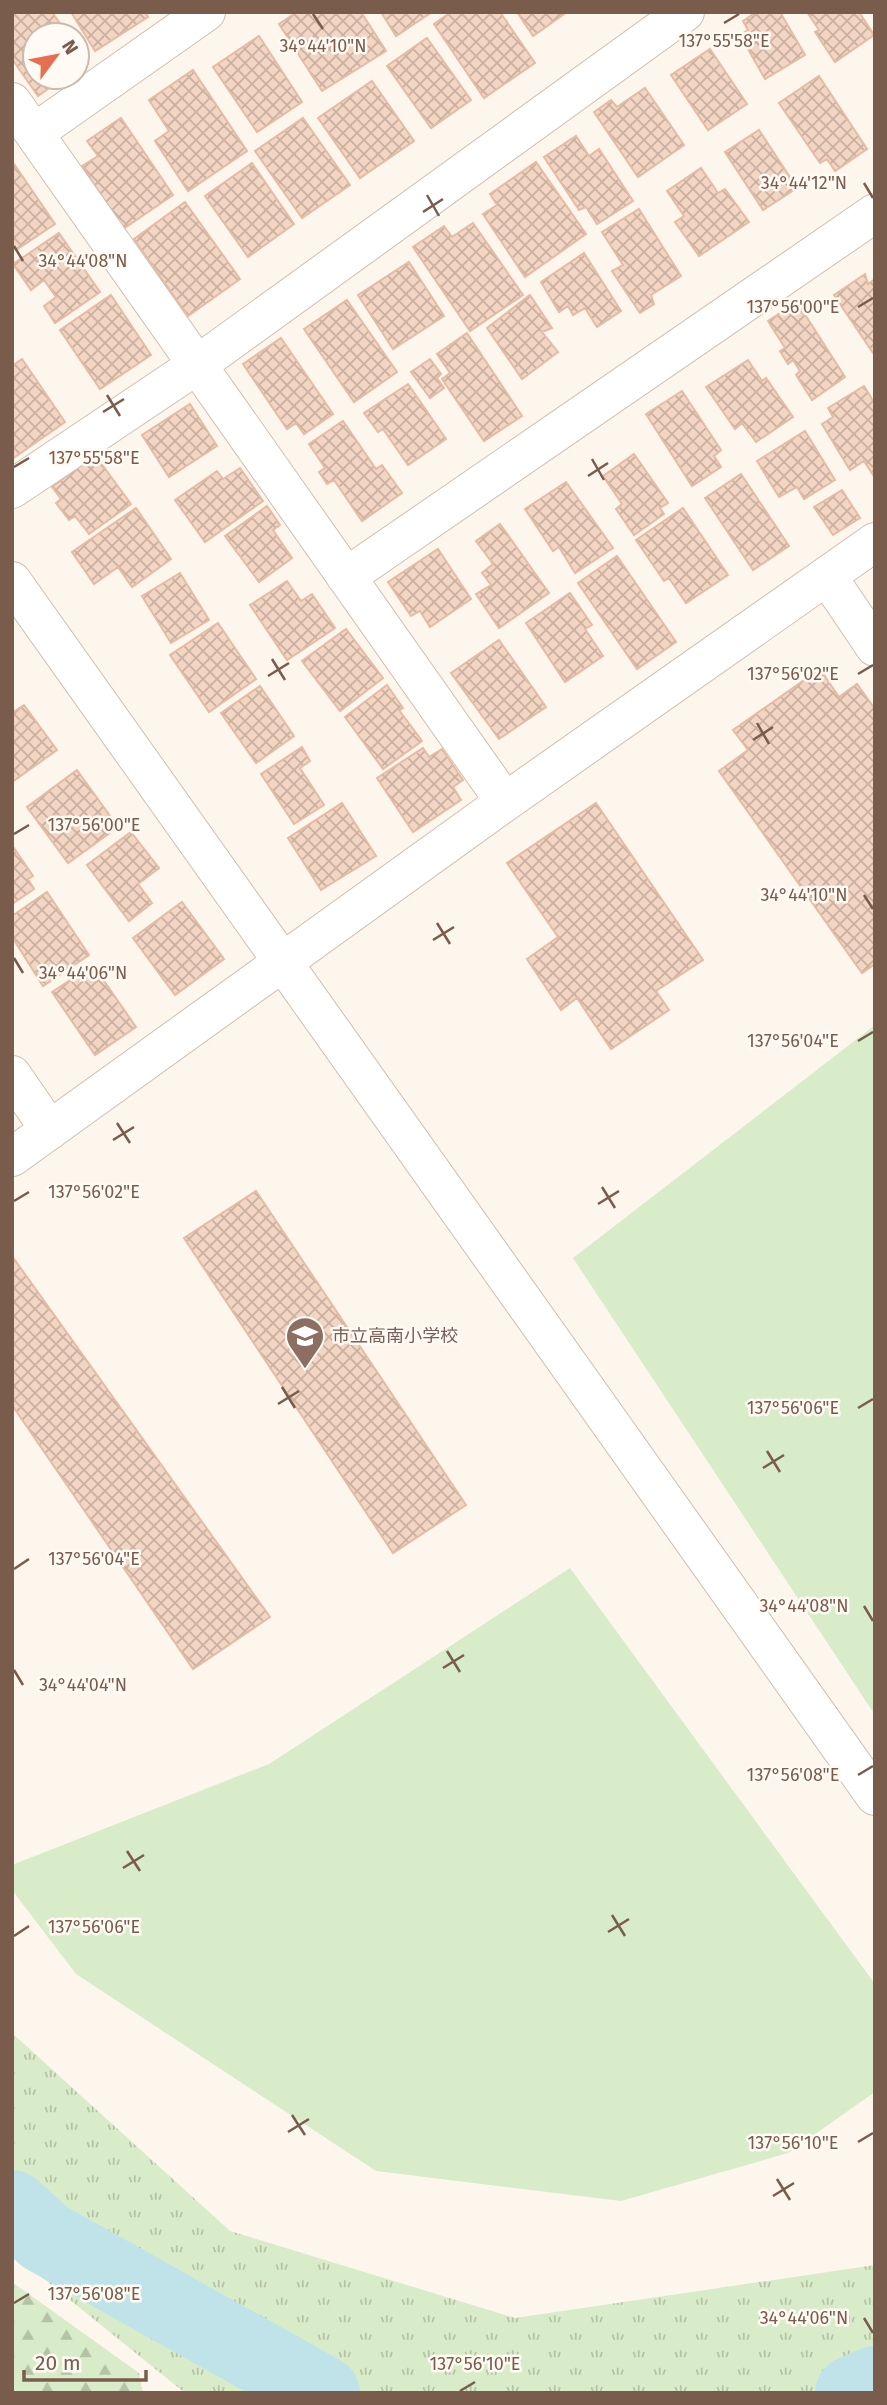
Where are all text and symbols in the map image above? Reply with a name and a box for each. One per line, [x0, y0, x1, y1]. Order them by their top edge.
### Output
north arrow [21, 21, 91, 91]
text: 137°55'58"E [678, 30, 770, 52]
text: 34°44'10"N [279, 35, 367, 57]
text: N [57, 36, 83, 59]
text: 34°44'12"N [761, 172, 847, 194]
text: 34°44'08"N [38, 250, 128, 272]
text: 137°56'00"E [746, 296, 840, 318]
text: 137°55'58"E [48, 447, 140, 469]
text: 137°56'02"E [747, 663, 839, 685]
text: 137°56'00"E [47, 814, 141, 836]
text: 34°44'10"N [760, 884, 848, 906]
text: 34°44'06"N [39, 962, 127, 984]
text: 137°56'04"E [747, 1030, 839, 1052]
text: 137°56'02"E [48, 1181, 140, 1203]
school or university icon: 市立高南小学校 [284, 1315, 326, 1370]
place label: 市立高南小学校 [332, 1325, 458, 1347]
text: 137°56'06"E [747, 1397, 839, 1419]
text: 137°56'04"E [48, 1548, 140, 1570]
text: 34°44'08"N [759, 1595, 849, 1617]
text: 34°44'04"N [39, 1674, 127, 1696]
text: 137°56'08"E [747, 1764, 839, 1786]
text: 137°56'06"E [48, 1916, 140, 1938]
text: 137°56'10"E [748, 2132, 838, 2154]
text: 137°56'08"E [48, 2283, 140, 2305]
text: 34°44'06"N [760, 2307, 848, 2329]
scale bar [24, 2338, 147, 2382]
text: 20 m [35, 2350, 81, 2376]
text: 137°56'10"E [430, 2353, 520, 2375]

